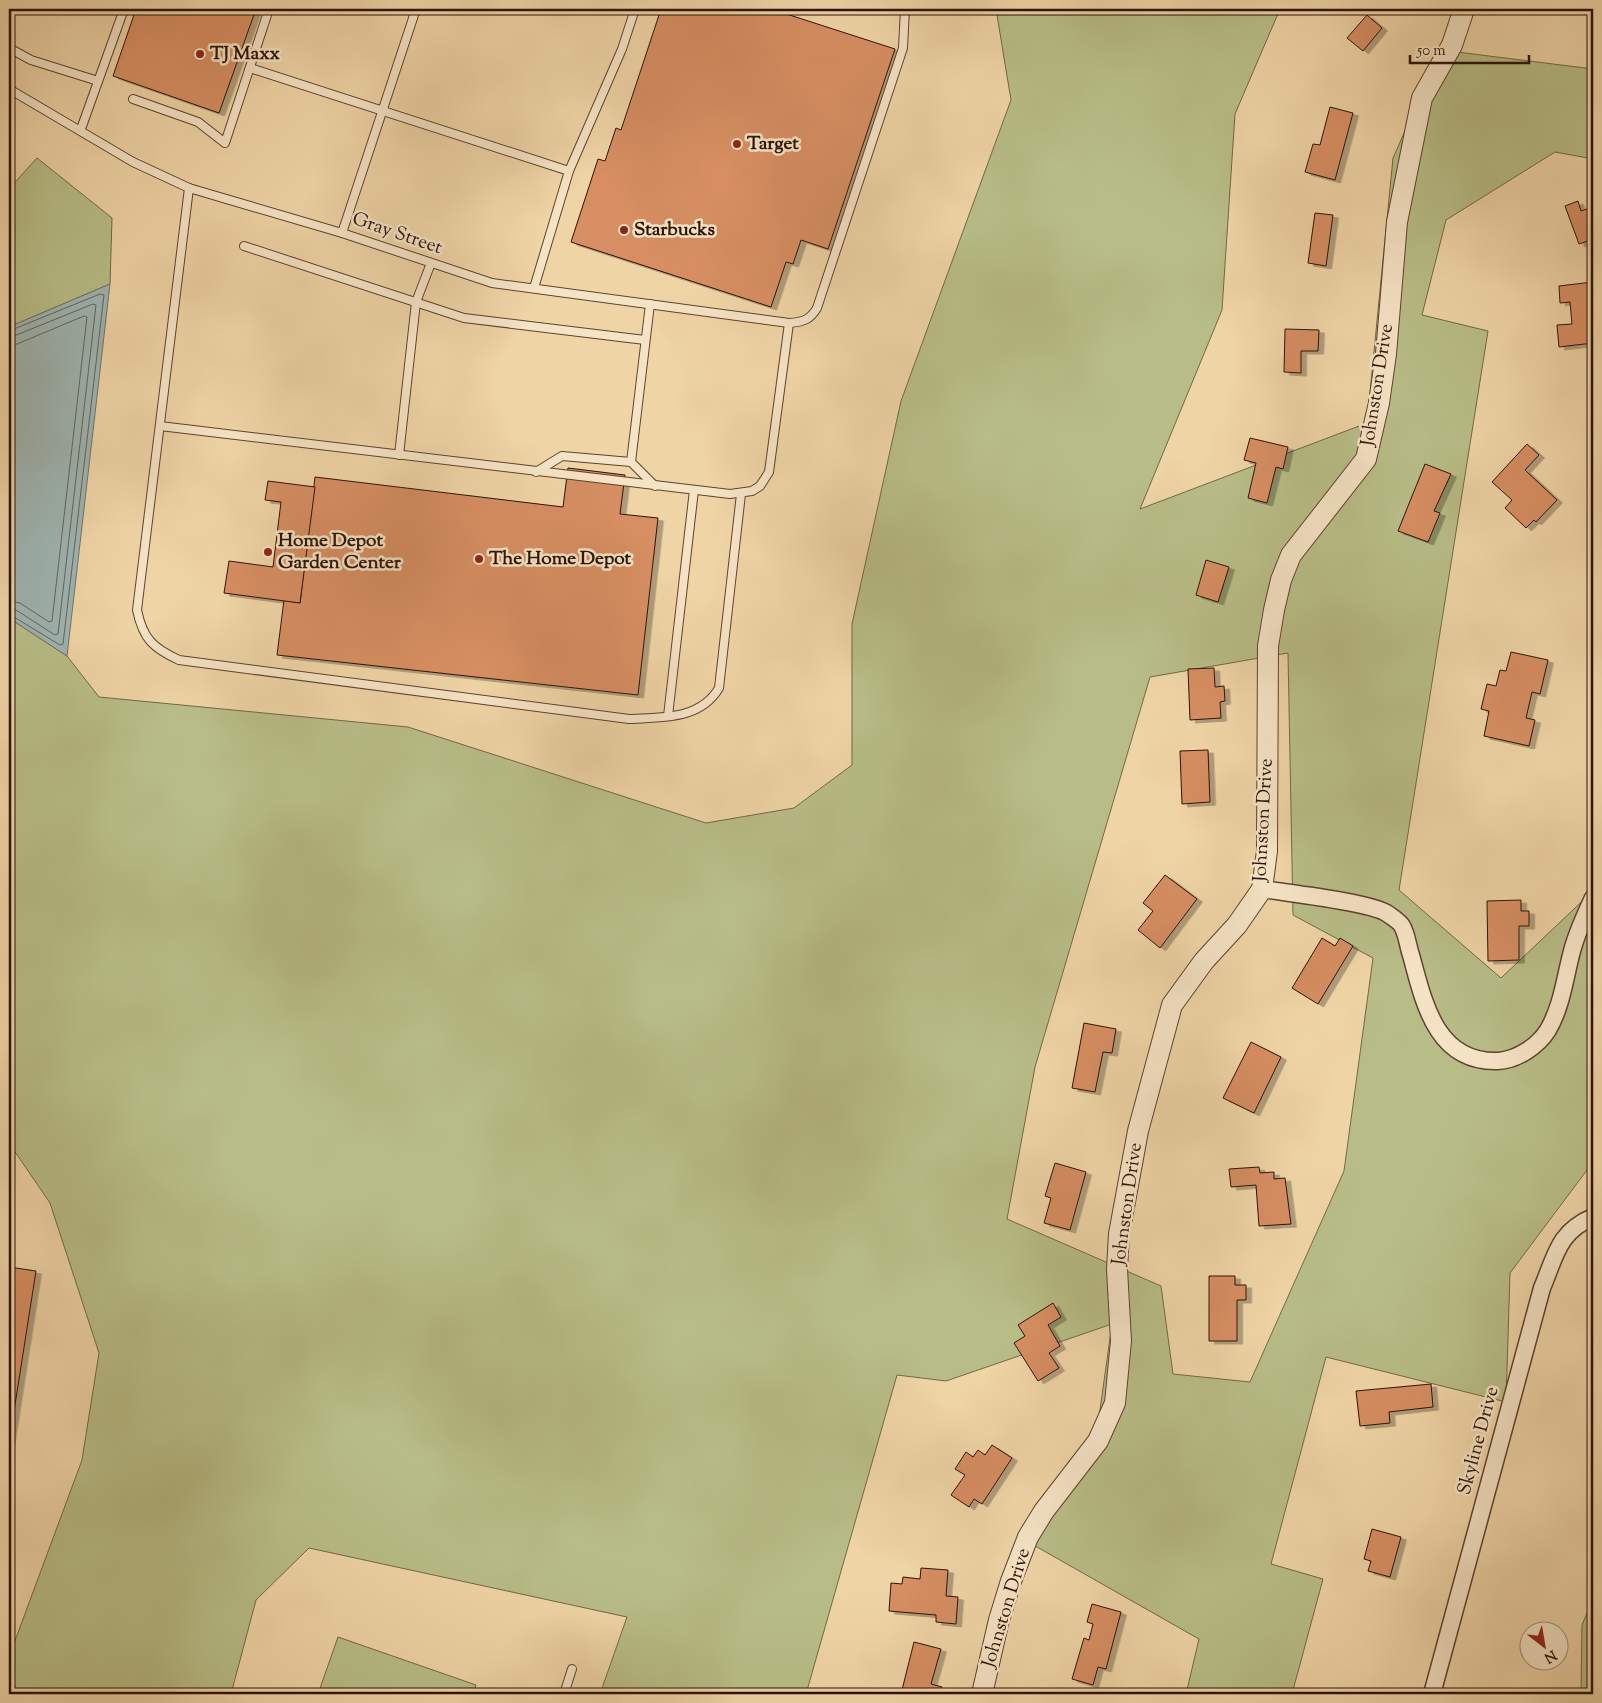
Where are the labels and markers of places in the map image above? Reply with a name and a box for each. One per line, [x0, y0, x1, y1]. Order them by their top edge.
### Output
place label: TJ Maxx [210, 41, 281, 68]
marker: TJ Maxx [194, 48, 206, 60]
place label: Target [747, 131, 799, 158]
marker: Target [731, 138, 743, 150]
place label: Starbucks [634, 217, 715, 244]
marker: Starbucks [618, 224, 630, 236]
place label: Home Depot Garden Center [278, 528, 402, 577]
marker: Home Depot Garden Center [262, 546, 274, 558]
place label: The Home Depot [489, 546, 632, 573]
marker: The Home Depot [473, 553, 485, 565]

